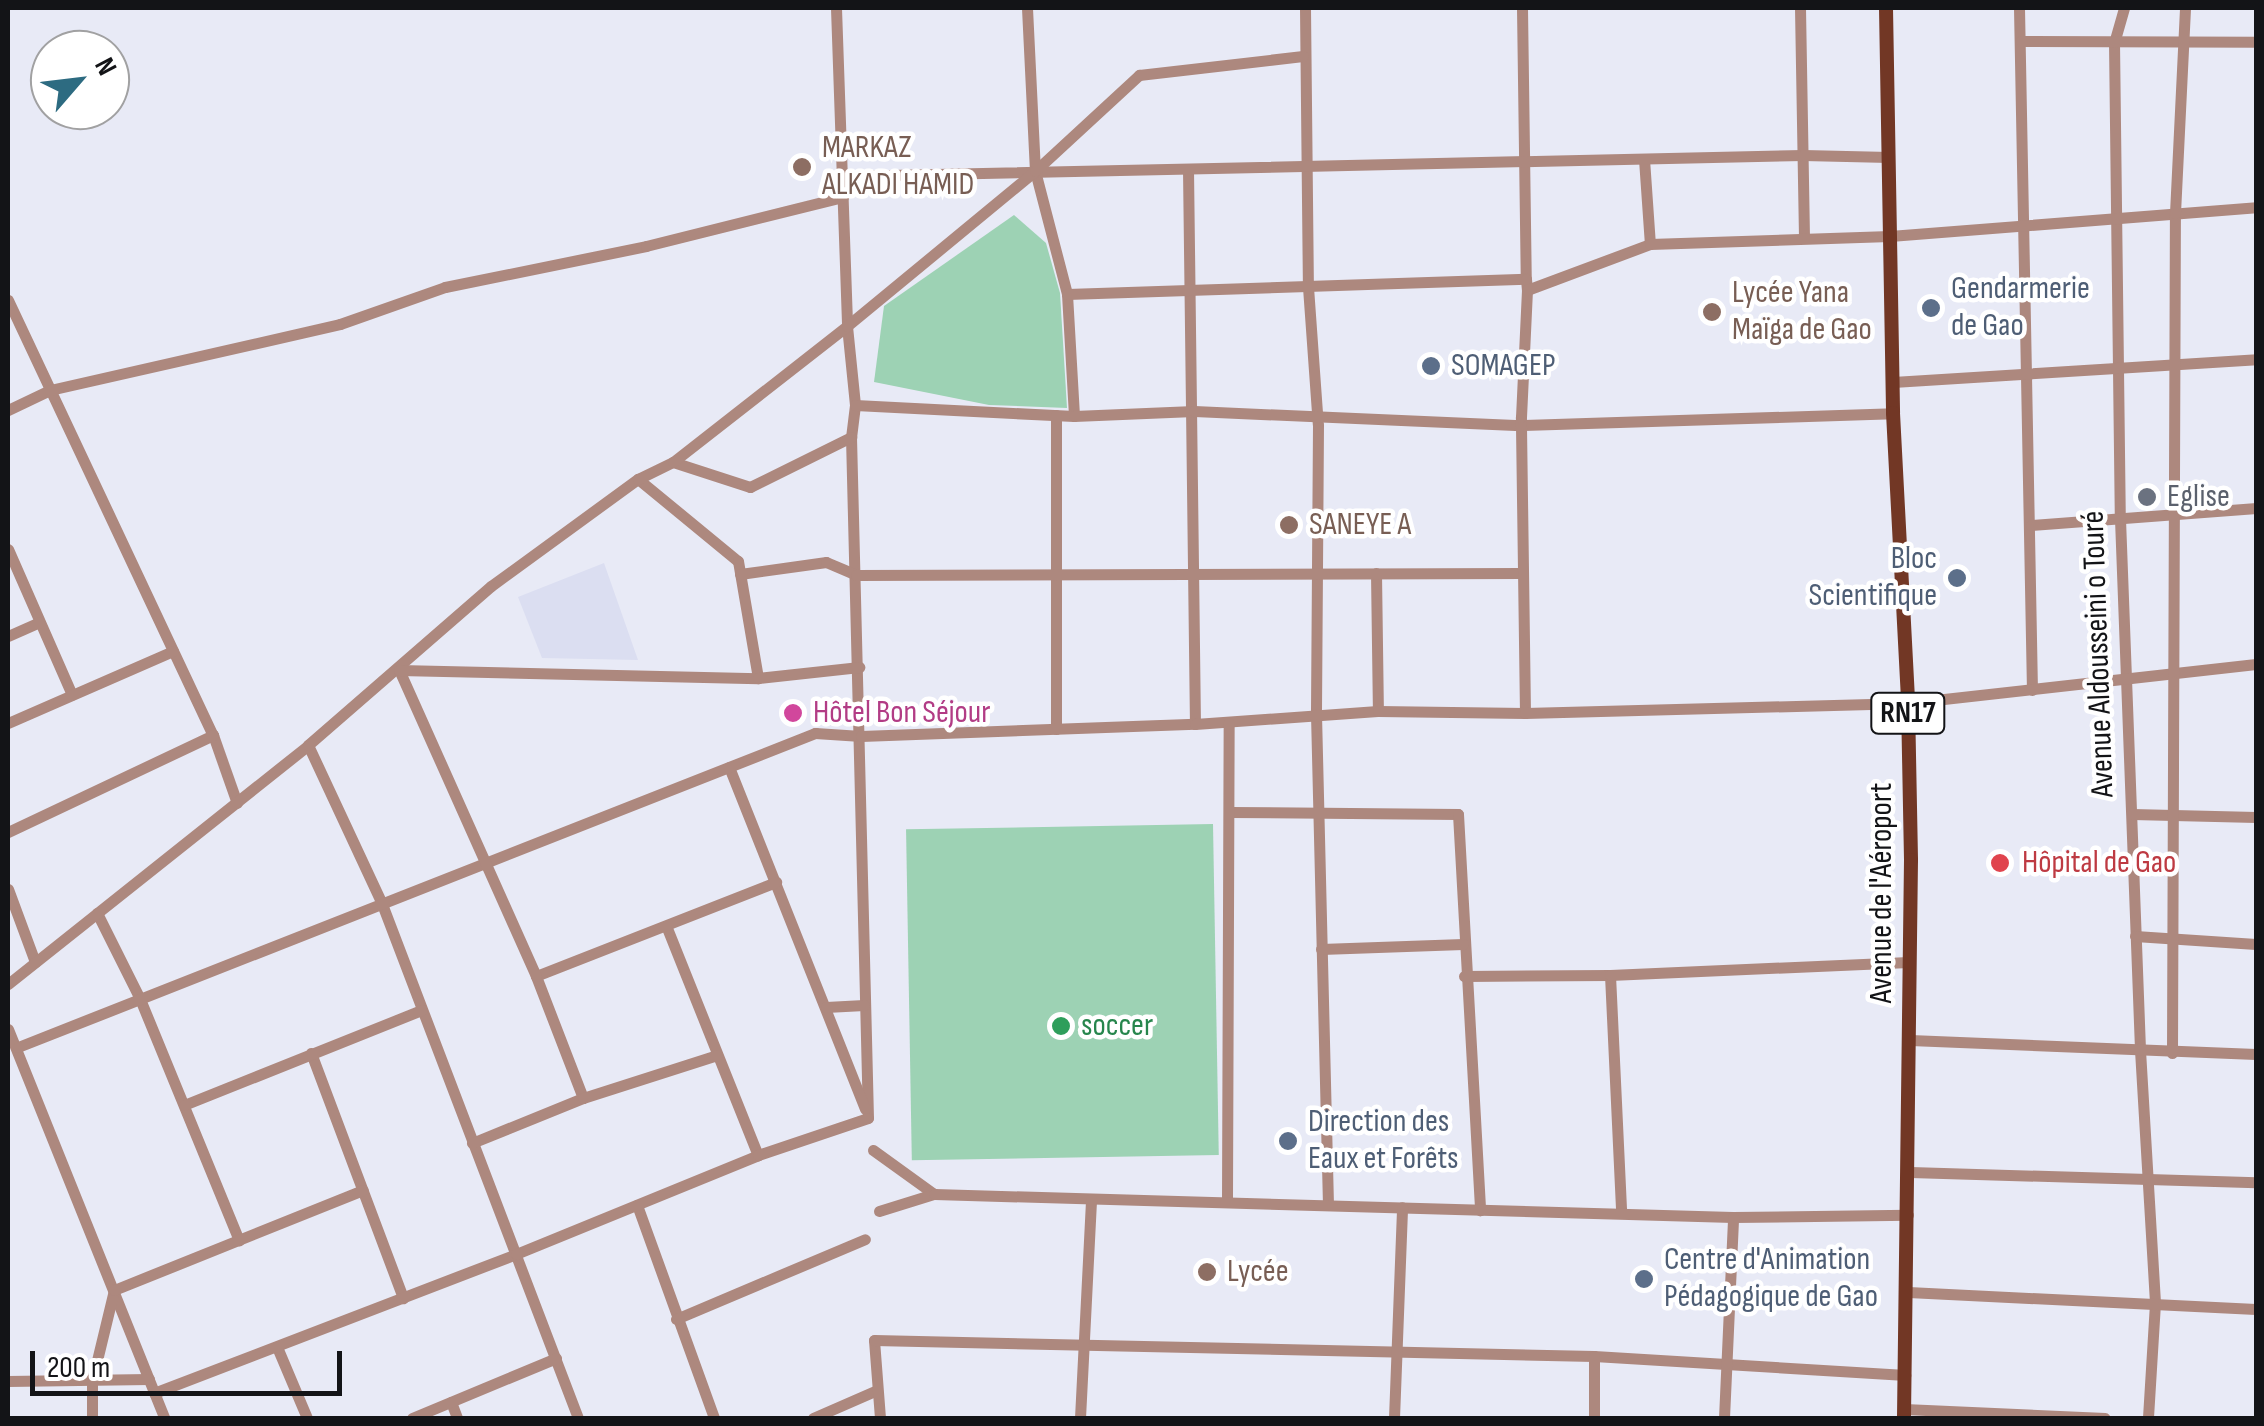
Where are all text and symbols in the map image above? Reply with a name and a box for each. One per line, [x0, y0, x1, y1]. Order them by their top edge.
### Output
north arrow [30, 30, 130, 130]
text: N [87, 52, 123, 81]
place label: MARKAZ ALKADI HAMID [822, 130, 974, 205]
marker: MARKAZ ALKADI HAMID [791, 156, 813, 178]
place label: Gendarmerie de Gao [1951, 271, 2090, 346]
place label: Lycée Yana Maïga de Gao [1732, 275, 1872, 350]
marker: Gendarmerie de Gao [1920, 297, 1942, 319]
marker: Lycée Yana Maïga de Gao [1701, 301, 1723, 323]
place label: SOMAGEP [1451, 347, 1556, 385]
marker: SOMAGEP [1420, 355, 1442, 377]
place label: Eglise [2167, 478, 2230, 516]
marker: Eglise [2136, 486, 2158, 508]
place label: SANEYE A [1309, 506, 1411, 544]
street label: Avenue Aldousseini o Touré [2075, 510, 2123, 798]
marker: SANEYE A [1278, 514, 1300, 536]
place label: Bloc Scientifique [1809, 541, 1937, 616]
marker: Bloc Scientifique [1946, 567, 1968, 589]
road number: RN17 [1868, 688, 1948, 738]
place label: Hôtel Bon Séjour [813, 694, 990, 732]
marker: Hôtel Bon Séjour [782, 702, 804, 724]
street label: Avenue de l'Aéroport [1863, 783, 1901, 1003]
place label: Hôpital de Gao [2022, 844, 2176, 882]
marker: Hôpital de Gao [1987, 850, 2013, 876]
place label: soccer [1081, 1007, 1153, 1045]
marker: soccer [1050, 1015, 1072, 1037]
place label: Direction des Eaux et Forêts [1308, 1104, 1459, 1179]
marker: Direction des Eaux et Forêts [1277, 1130, 1299, 1152]
place label: Centre d'Animation Pédagogique de Gao [1664, 1242, 1878, 1317]
place label: Lycée [1227, 1253, 1289, 1291]
marker: Lycée [1196, 1261, 1218, 1283]
marker: Centre d'Animation Pédagogique de Gao [1633, 1268, 1655, 1290]
scale bar [35, 1331, 348, 1393]
text: 200 m [47, 1350, 110, 1386]

